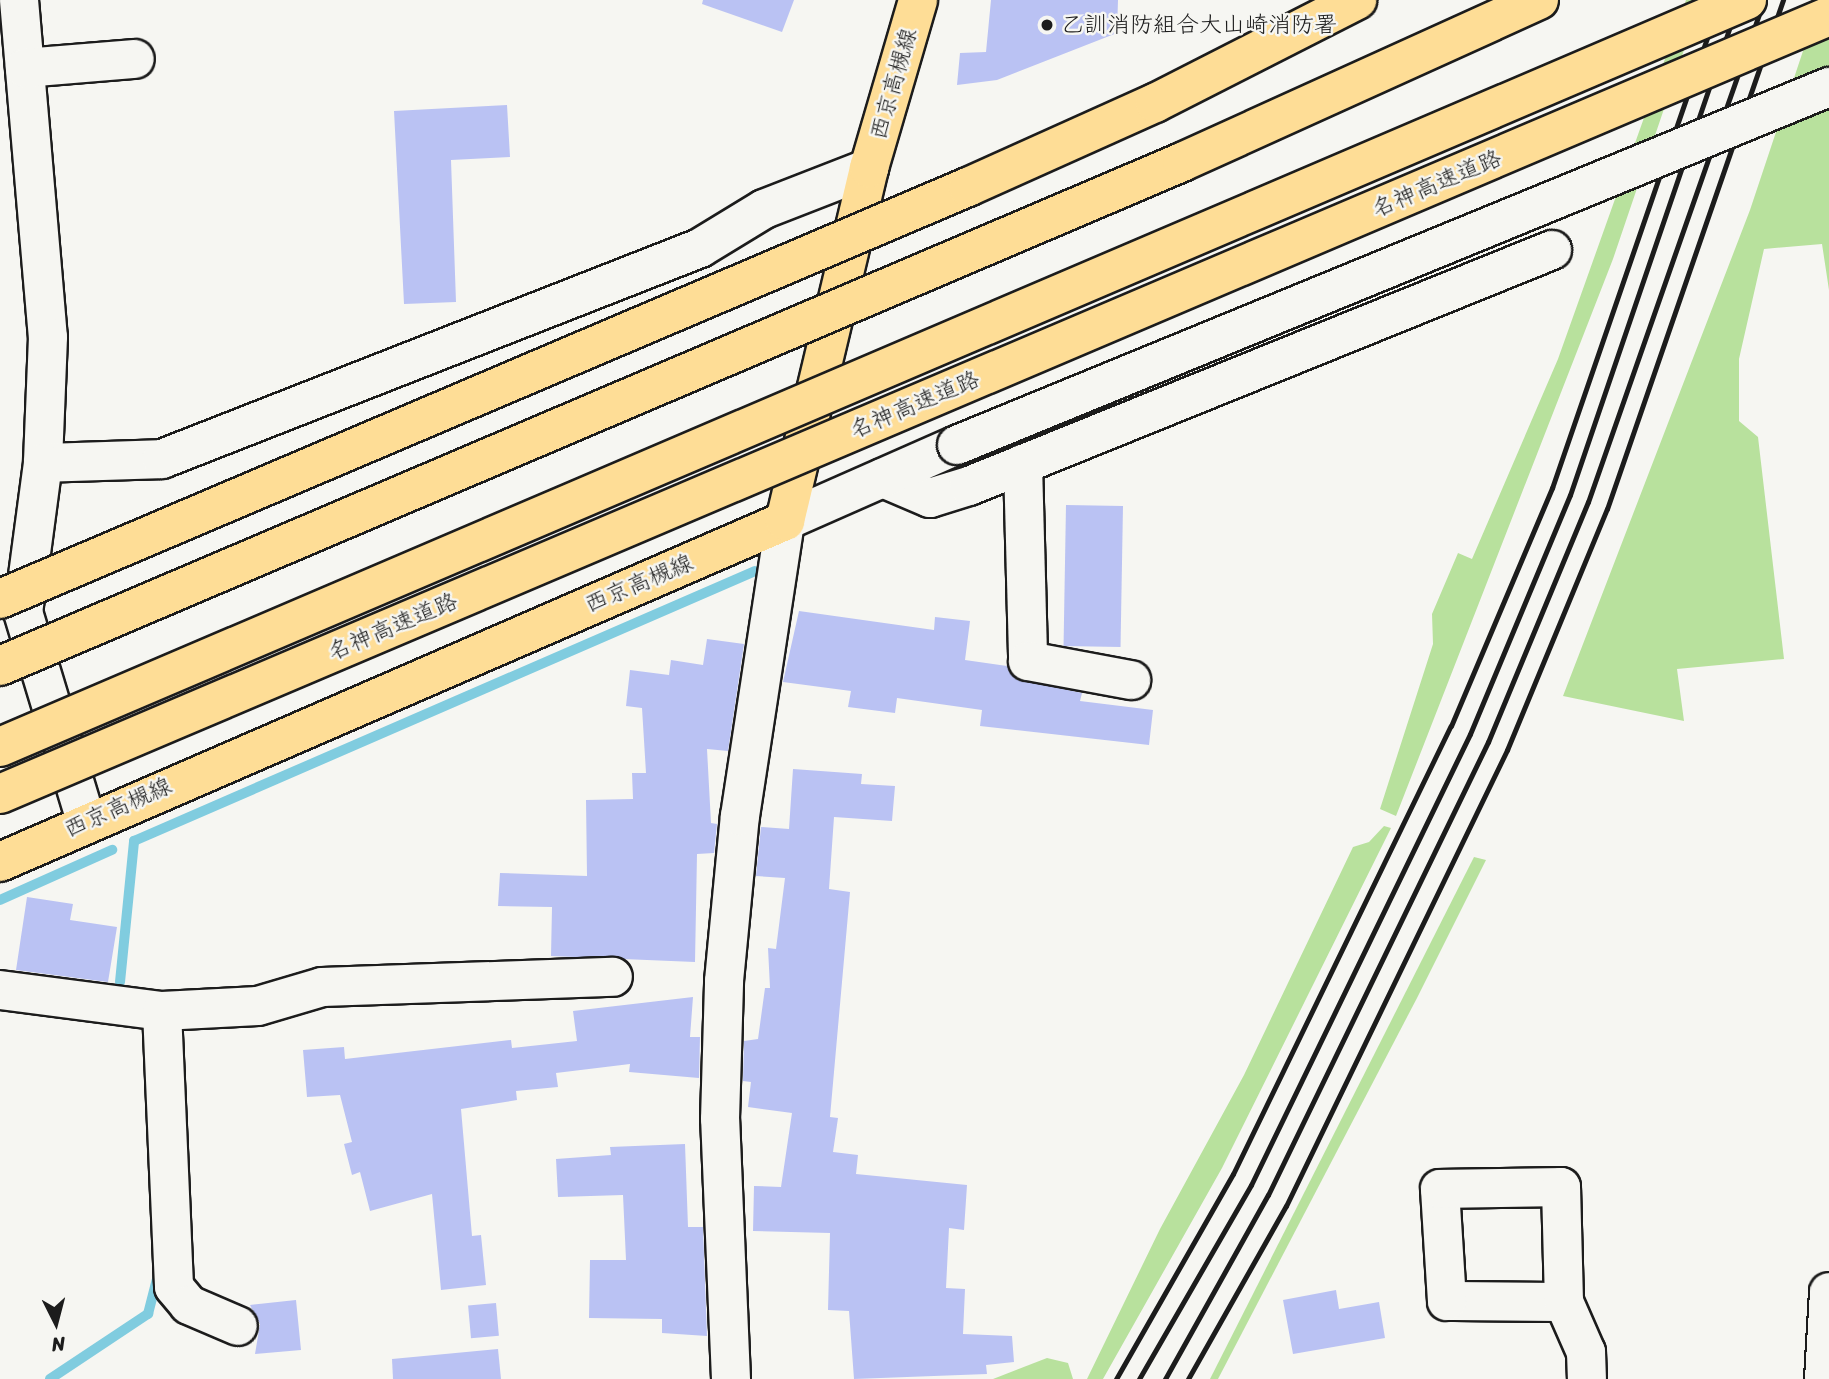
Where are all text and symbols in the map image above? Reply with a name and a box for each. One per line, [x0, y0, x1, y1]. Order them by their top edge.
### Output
place label: 乙訓消防組合大山崎消防署 [1061, 11, 1337, 39]
marker: 乙訓消防組合大山崎消防署 [1039, 17, 1055, 33]
street label: 西京高槻線 [865, 25, 923, 143]
street label: 名神高速道路 [1368, 144, 1506, 224]
street label: 名神高速道路 [846, 365, 984, 445]
street label: 西京高槻線 [581, 549, 697, 619]
street label: 名神高速道路 [324, 587, 462, 667]
street label: 西京高槻線 [60, 772, 176, 844]
north arrow [21, 1288, 91, 1358]
text: N [50, 1327, 67, 1361]

